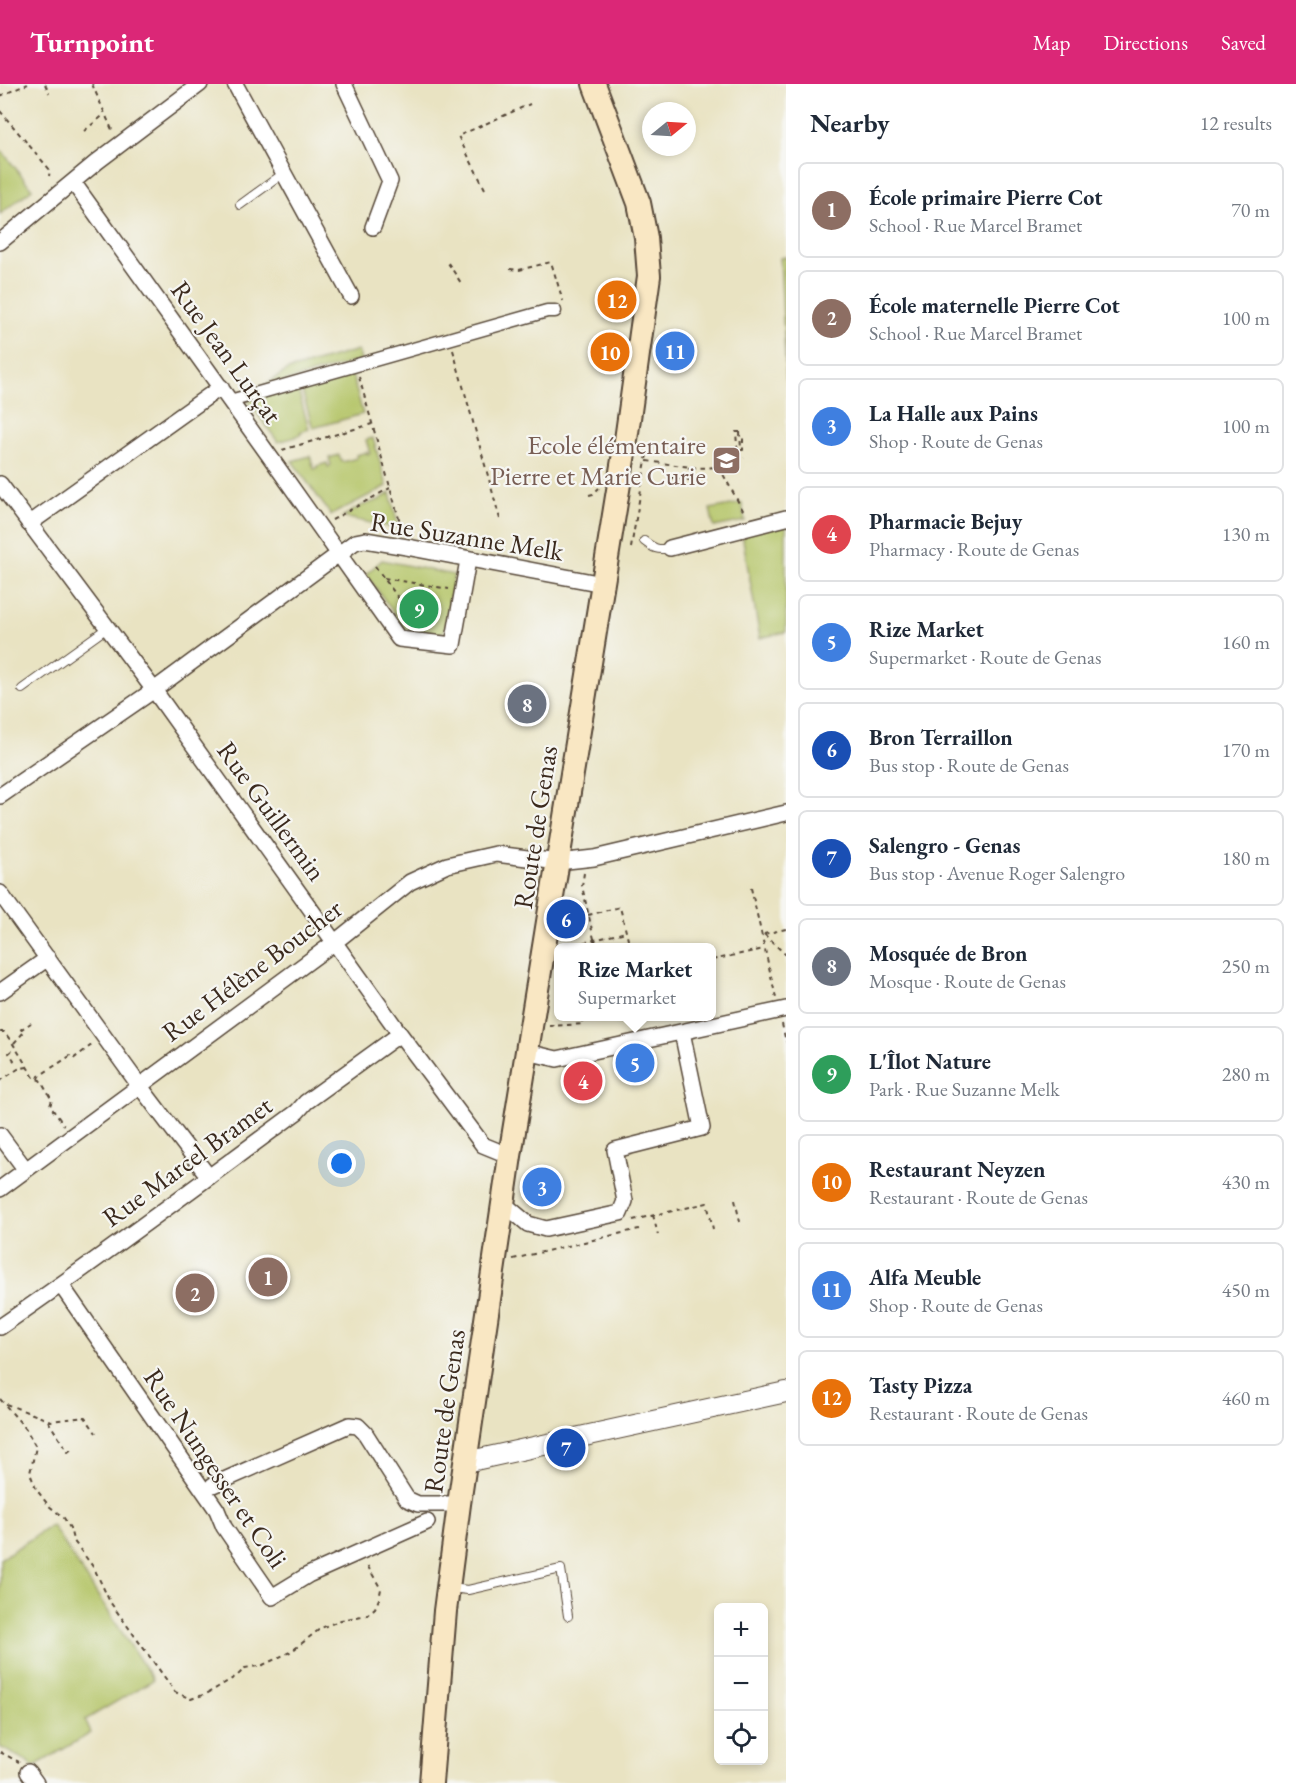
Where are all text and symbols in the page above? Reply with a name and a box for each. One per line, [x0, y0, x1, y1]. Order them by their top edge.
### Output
text: Turnpoint [30, 24, 154, 60]
text: Map [1033, 29, 1070, 56]
text: Directions [1103, 29, 1188, 56]
text: Saved [1221, 29, 1266, 56]
north arrow [642, 102, 696, 156]
text: Nearby [810, 106, 890, 140]
text: 12 results [1200, 110, 1272, 136]
text: École primaire Pierre Cot [869, 183, 1102, 212]
text: 1 [826, 197, 837, 223]
text: 70 m [1231, 197, 1270, 223]
text: School · Rue Marcel Bramet [869, 212, 1082, 238]
street label: Rue Jean Lurçat [163, 274, 291, 431]
pin: 12 [598, 278, 636, 322]
text: École maternelle Pierre Cot [869, 291, 1120, 320]
text: 2 [826, 305, 837, 331]
text: 100 m [1222, 305, 1270, 331]
text: School · Rue Marcel Bramet [869, 320, 1082, 346]
pin: 11 [656, 328, 694, 374]
pin: 10 [590, 330, 630, 374]
text: La Halle aux Pains [869, 399, 1038, 428]
text: 3 [826, 413, 837, 439]
text: 100 m [1222, 413, 1270, 439]
place label: Ecole élémentaire Pierre et Marie Curie [490, 427, 706, 493]
text: Shop · Route de Genas [869, 428, 1043, 454]
school or university icon: Ecole élémentaire Pierre et Marie Curie [711, 444, 743, 476]
street label: Rue Suzanne Melk [368, 503, 566, 569]
text: Pharmacie Bejuy [869, 507, 1022, 536]
text: 4 [826, 521, 837, 547]
text: 130 m [1222, 521, 1270, 547]
text: Pharmacy · Route de Genas [869, 536, 1079, 562]
pin: 9 [400, 586, 438, 632]
text: Rize Market [869, 615, 984, 644]
text: 5 [826, 629, 837, 655]
text: 160 m [1222, 629, 1270, 655]
text: Supermarket · Route de Genas [869, 644, 1101, 670]
pin: 8 [508, 682, 546, 726]
text: Bron Terraillon [869, 723, 1013, 752]
street label: Rue Guillermin [210, 734, 334, 888]
text: 6 [826, 737, 837, 763]
text: 170 m [1222, 737, 1270, 763]
street label: Route de Genas [505, 743, 565, 911]
text: Bus stop · Route de Genas [869, 752, 1069, 778]
text: Salengro - Genas [869, 831, 1020, 860]
text: 7 [826, 845, 837, 871]
text: 180 m [1222, 845, 1270, 871]
text: Bus stop · Avenue Roger Salengro [869, 860, 1125, 886]
street label: Rue Hélène Boucher [155, 891, 349, 1049]
pin: 6 [546, 896, 586, 942]
text: Mosquée de Bron [869, 939, 1027, 968]
popup [554, 943, 716, 1021]
text: 8 [826, 953, 837, 979]
text: 250 m [1222, 953, 1270, 979]
text: Rize Market [578, 955, 692, 984]
text: Mosque · Route de Genas [869, 968, 1066, 994]
text: Supermarket [578, 984, 676, 1010]
pin: 5 [616, 1040, 654, 1086]
text: L'Îlot Nature [869, 1047, 991, 1076]
pin: 4 [564, 1058, 602, 1104]
text: 9 [826, 1061, 837, 1087]
text: 280 m [1222, 1061, 1270, 1087]
text: Park · Rue Suzanne Melk [869, 1076, 1060, 1102]
street label: Rue Marcel Bramet [95, 1087, 279, 1234]
your location [327, 1149, 356, 1178]
text: Restaurant Neyzen [869, 1155, 1045, 1184]
pin: 3 [522, 1164, 562, 1210]
text: 10 [821, 1169, 842, 1195]
text: 430 m [1222, 1169, 1270, 1195]
text: Restaurant · Route de Genas [869, 1184, 1088, 1210]
pin: 1 [248, 1254, 288, 1300]
text: Alfa Meuble [869, 1263, 981, 1292]
pin: 2 [176, 1270, 214, 1316]
text: 11 [821, 1277, 842, 1303]
text: 450 m [1222, 1277, 1270, 1303]
text: Shop · Route de Genas [869, 1292, 1043, 1318]
street label: Route de Genas [415, 1327, 473, 1495]
street label: Rue Nungesser et Coli [136, 1361, 296, 1575]
text: Tasty Pizza [869, 1371, 972, 1400]
text: 12 [821, 1385, 842, 1411]
text: 460 m [1222, 1385, 1270, 1411]
text: Restaurant · Route de Genas [869, 1400, 1088, 1426]
pin: 7 [546, 1426, 586, 1470]
map controls [714, 1603, 768, 1765]
button: + [714, 1603, 768, 1657]
button: − [714, 1657, 768, 1711]
button: locate [714, 1711, 768, 1765]

